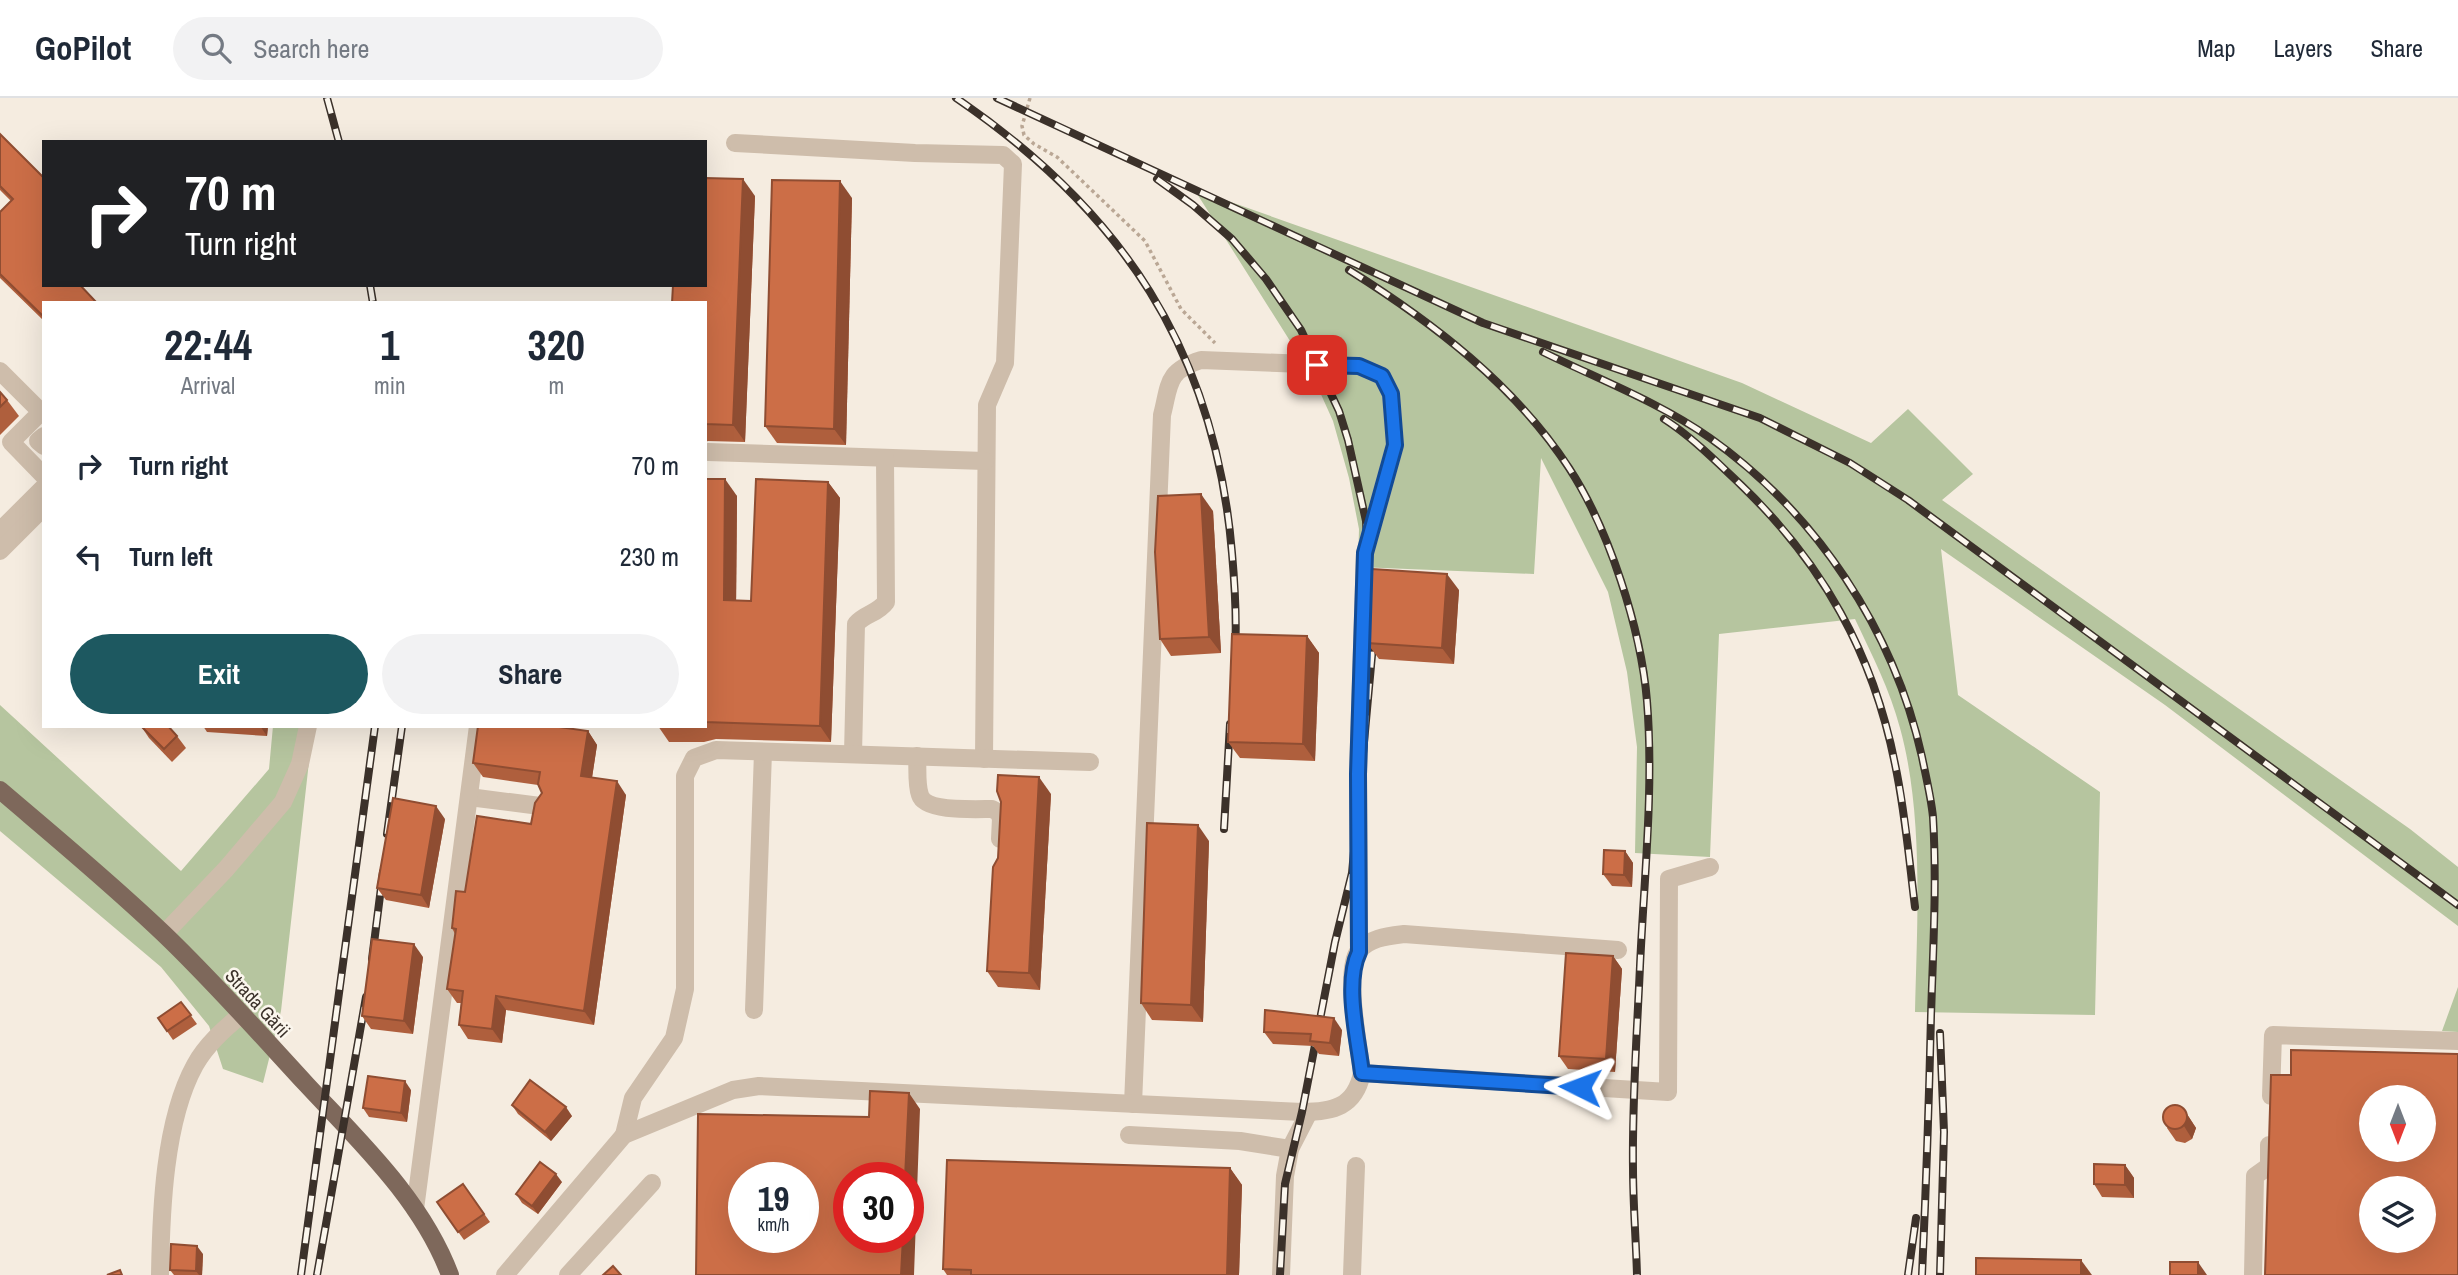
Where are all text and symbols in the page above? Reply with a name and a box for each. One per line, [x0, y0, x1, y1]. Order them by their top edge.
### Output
search box [173, 17, 663, 80]
text: GoPilot [35, 26, 131, 70]
icon: search [197, 29, 235, 67]
text: Search here [253, 31, 369, 66]
text: Map [2197, 32, 2235, 64]
text: Layers [2273, 32, 2332, 64]
text: Share [2370, 32, 2423, 64]
text: 70 m [185, 159, 277, 225]
icon: right [70, 168, 161, 259]
text: Turn right [185, 222, 297, 265]
text: 22:44 [164, 317, 252, 373]
text: 1 [380, 317, 399, 373]
text: 320 [528, 317, 585, 373]
pin [1287, 335, 1347, 395]
icon: arrive [1298, 346, 1336, 384]
text: Arrival [181, 370, 235, 401]
text: min [374, 370, 406, 401]
text: m [548, 370, 564, 401]
icon: right [70, 447, 108, 485]
text: Turn right [129, 448, 228, 483]
text: 70 m [632, 448, 679, 483]
icon: left [70, 538, 108, 576]
text: Turn left [129, 539, 213, 574]
text: 230 m [620, 539, 679, 574]
button: Exit [70, 634, 368, 714]
button: Share [382, 634, 679, 714]
street label: Strada Gării [220, 963, 296, 1043]
position arrow [1543, 1050, 1617, 1124]
north arrow [2359, 1085, 2436, 1162]
map controls [2359, 1085, 2436, 1253]
speed limit sign: 30 [833, 1162, 924, 1253]
text: 19 [758, 1175, 789, 1222]
button: layers [2359, 1176, 2436, 1253]
text: km/h [758, 1212, 790, 1237]

